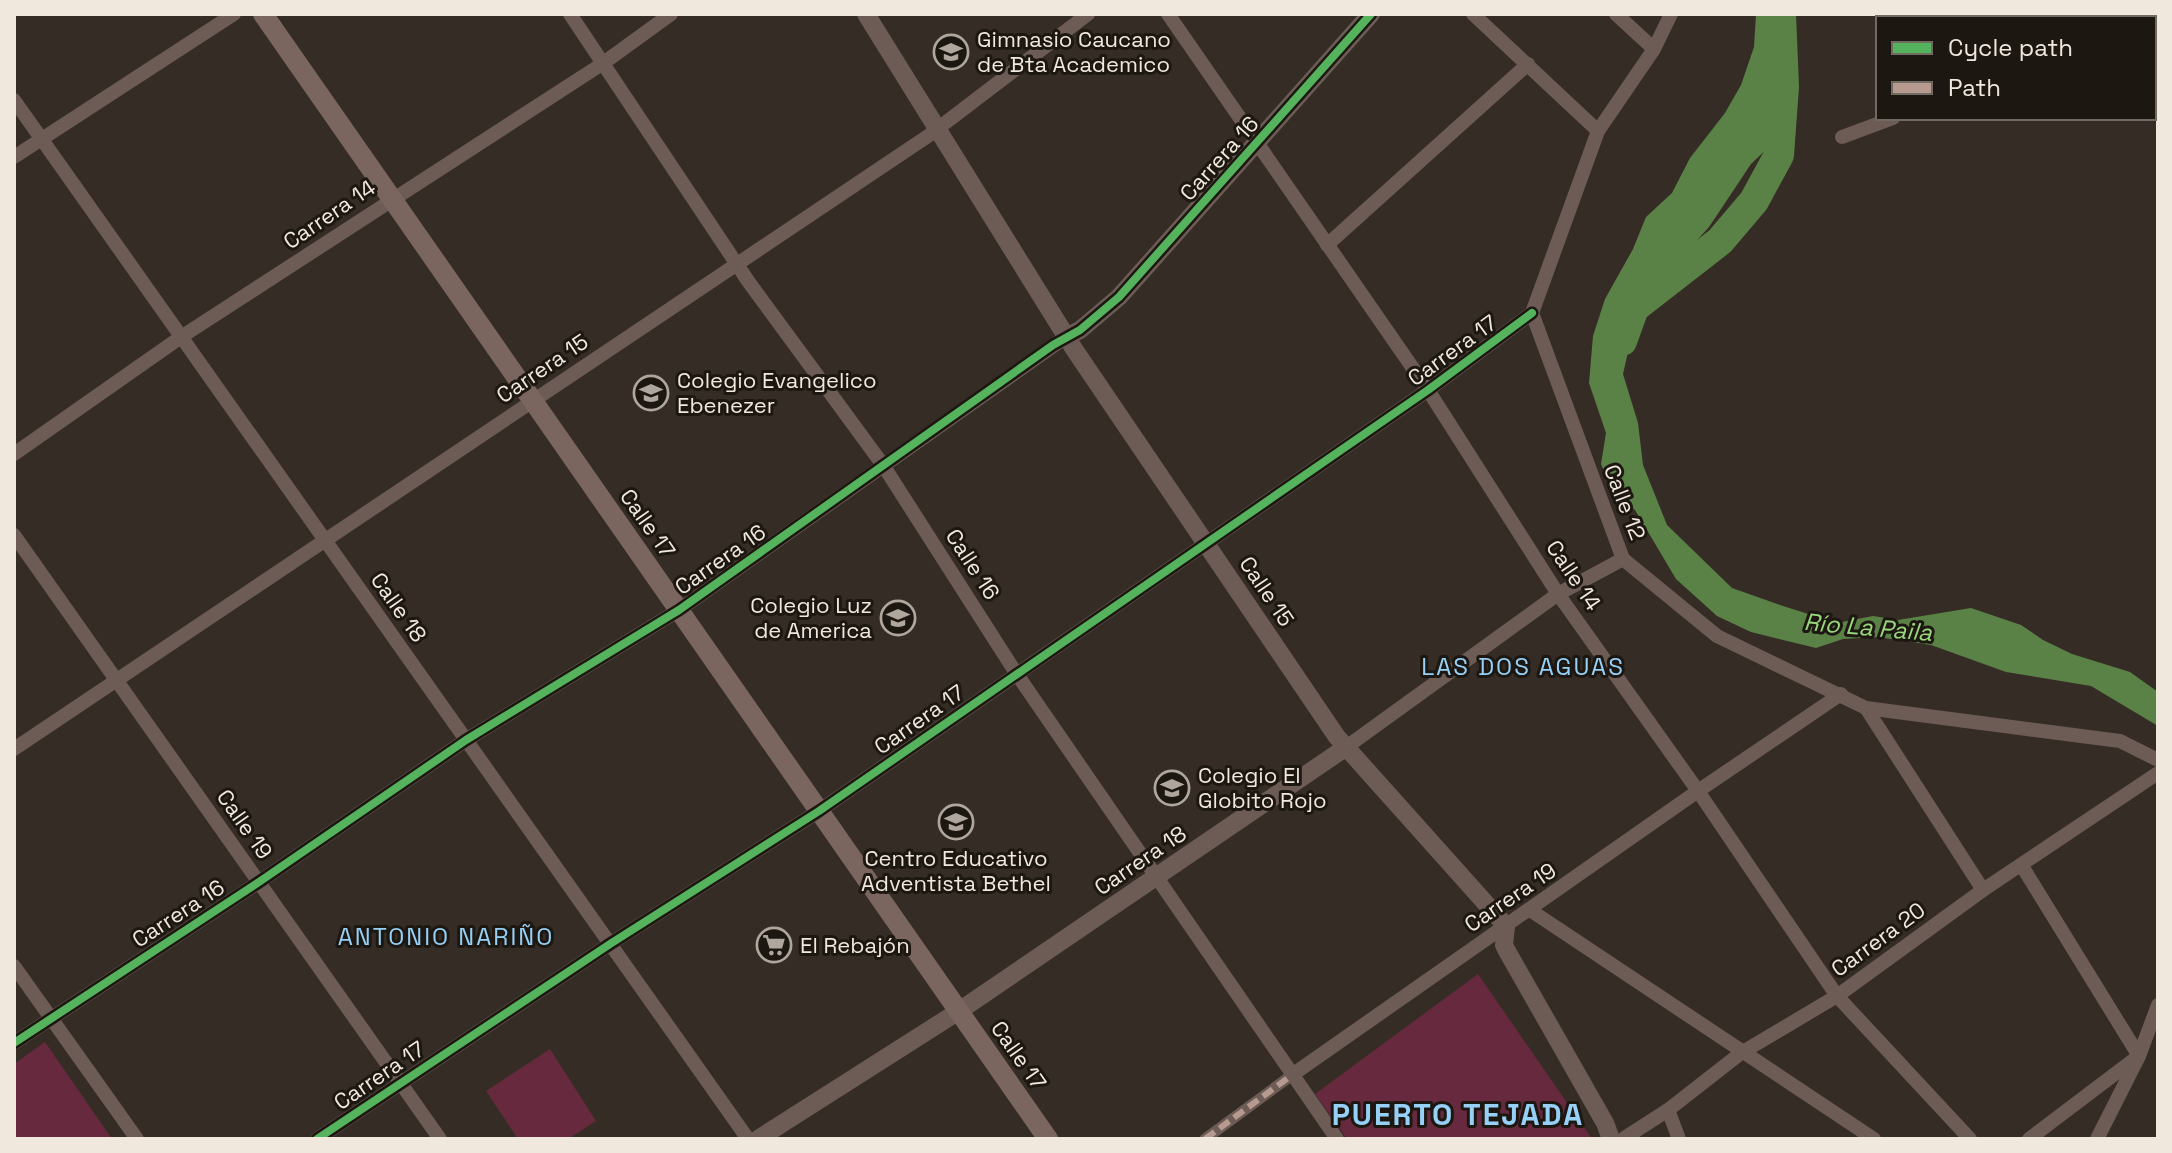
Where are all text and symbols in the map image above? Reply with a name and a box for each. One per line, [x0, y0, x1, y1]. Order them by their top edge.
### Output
legend [1876, 16, 2156, 120]
place label: Gimnasio Caucano de Bta Academico [977, 25, 1171, 78]
text: Cycle path [1948, 32, 2073, 63]
school or university icon: Gimnasio Caucano de Bta Academico [932, 33, 970, 71]
text: Path [1948, 72, 2001, 103]
street label: Carrera 16 [1174, 110, 1264, 206]
street label: Carrera 14 [278, 173, 381, 255]
street label: Carrera 17 [1402, 308, 1502, 392]
street label: Carrera 15 [491, 327, 593, 409]
place label: Colegio Evangelico Ebenezer [677, 366, 877, 419]
school or university icon: Colegio Evangelico Ebenezer [632, 374, 670, 412]
street label: Calle 12 [1598, 460, 1652, 544]
street label: Calle 17 [614, 483, 682, 563]
street label: Carrera 16 [669, 517, 771, 601]
street label: Calle 16 [940, 523, 1006, 605]
street label: Calle 14 [1540, 534, 1608, 616]
street label: Calle 15 [1233, 551, 1301, 631]
street label: Calle 18 [365, 567, 433, 647]
place label: Colegio Luz de America [750, 591, 872, 644]
school or university icon: Colegio Luz de America [879, 599, 917, 637]
water label: Río La Paila [1803, 606, 1934, 648]
district label: LAS DOS AGUAS [1421, 651, 1625, 682]
street label: Carrera 17 [868, 678, 970, 760]
place label: Colegio El Globito Rojo [1198, 761, 1327, 814]
school or university icon: Colegio El Globito Rojo [1153, 769, 1191, 807]
street label: Calle 19 [211, 784, 279, 864]
school or university icon: Centro Educativo Adventista Bethel [937, 803, 975, 841]
street label: Carrera 18 [1089, 819, 1191, 901]
place label: Centro Educativo Adventista Bethel [861, 844, 1051, 897]
street label: Carrera 19 [1459, 856, 1561, 938]
street label: Carrera 16 [126, 873, 230, 953]
street label: Carrera 20 [1825, 895, 1931, 983]
district label: ANTONIO NARIÑO [338, 921, 554, 952]
supermarket icon: El Rebajón [755, 926, 793, 964]
place label: El Rebajón [800, 931, 910, 959]
street label: Calle 17 [985, 1015, 1053, 1095]
street label: Carrera 17 [328, 1034, 430, 1116]
district label: PUERTO TEJADA [1332, 1095, 1584, 1134]

